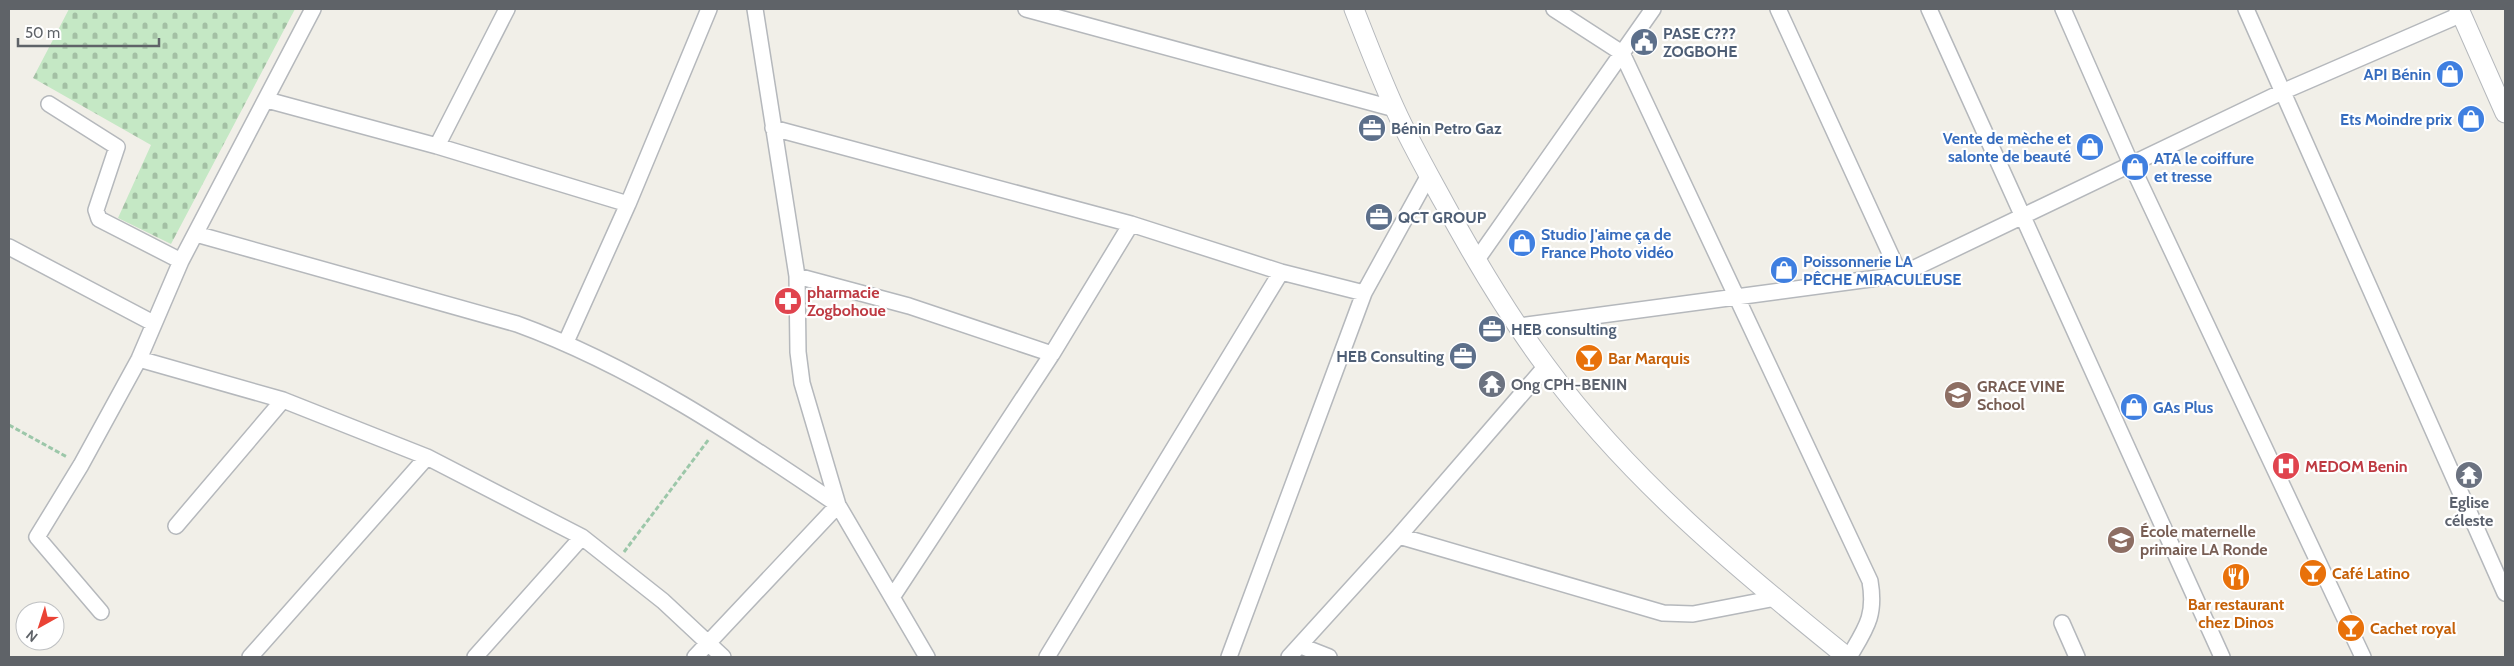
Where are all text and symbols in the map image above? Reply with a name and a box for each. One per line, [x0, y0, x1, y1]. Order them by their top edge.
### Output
scale bar [18, 15, 159, 47]
text: 50 m [25, 24, 60, 42]
place label: PASE C??? ZOGBOHE [1663, 24, 1737, 61]
public building icon: PASE C??? ZOGBOHE [1629, 27, 1659, 57]
shop icon: API Bénin [2435, 59, 2465, 89]
place label: API Bénin [2364, 65, 2431, 84]
shop icon: Ets Moindre prix [2456, 104, 2486, 134]
place label: Ets Moindre prix [2340, 110, 2452, 129]
office icon: Bénin Petro Gaz [1357, 113, 1387, 143]
place label: Bénin Petro Gaz [1391, 119, 1502, 138]
place label: Vente de mèche et salonte de beauté [1943, 129, 2071, 166]
shop icon: Vente de mèche et salonte de beauté [2075, 132, 2105, 162]
place label: ATA le coiffure et tresse [2154, 149, 2254, 186]
shop icon: ATA le coiffure et tresse [2120, 152, 2150, 182]
office icon: QCT GROUP [1364, 202, 1394, 232]
place label: QCT GROUP [1398, 208, 1487, 227]
place label: Studio J'aime ça de France Photo vidéo [1541, 225, 1674, 262]
shop icon: Studio J'aime ça de France Photo vidéo [1507, 228, 1537, 258]
place label: Poissonnerie LA PÊCHE MIRACULEUSE [1803, 252, 1961, 289]
shop icon: Poissonnerie LA PÊCHE MIRACULEUSE [1769, 255, 1799, 285]
place label: pharmacie Zogbohoue [807, 283, 886, 320]
pharmacy icon: pharmacie Zogbohoue [773, 286, 803, 316]
office icon: HEB consulting [1477, 314, 1507, 344]
place label: HEB consulting [1511, 320, 1616, 339]
office icon: HEB Consulting [1448, 341, 1478, 371]
bar icon: Bar Marquis [1574, 343, 1604, 373]
place label: HEB Consulting [1336, 347, 1444, 366]
place label: Bar Marquis [1608, 349, 1690, 368]
temple icon: Ong CPH-BENIN [1477, 369, 1507, 399]
place label: Ong CPH-BENIN [1511, 375, 1627, 394]
place label: GRACE VINE School [1977, 377, 2065, 414]
school or university icon: GRACE VINE School [1943, 380, 1973, 410]
shop icon: GAs Plus [2119, 392, 2149, 422]
place label: GAs Plus [2153, 398, 2213, 417]
hospital icon: MEDOM Benin [2271, 451, 2301, 481]
place label: MEDOM Benin [2305, 457, 2408, 476]
temple icon: Eglise céleste [2454, 460, 2484, 490]
place label: Eglise céleste [2445, 493, 2493, 530]
place label: École maternelle primaire LA Ronde [2140, 522, 2268, 559]
school or university icon: École maternelle primaire LA Ronde [2106, 525, 2136, 555]
bar icon: Café Latino [2298, 558, 2328, 588]
restaurant icon: Bar restaurant chez Dinos [2221, 562, 2251, 592]
place label: Café Latino [2332, 564, 2410, 583]
place label: Bar restaurant chez Dinos [2188, 595, 2285, 632]
north arrow [15, 601, 65, 651]
bar icon: Cachet royal [2336, 613, 2366, 643]
place label: Cachet royal [2370, 619, 2456, 638]
text: N [22, 626, 41, 646]

